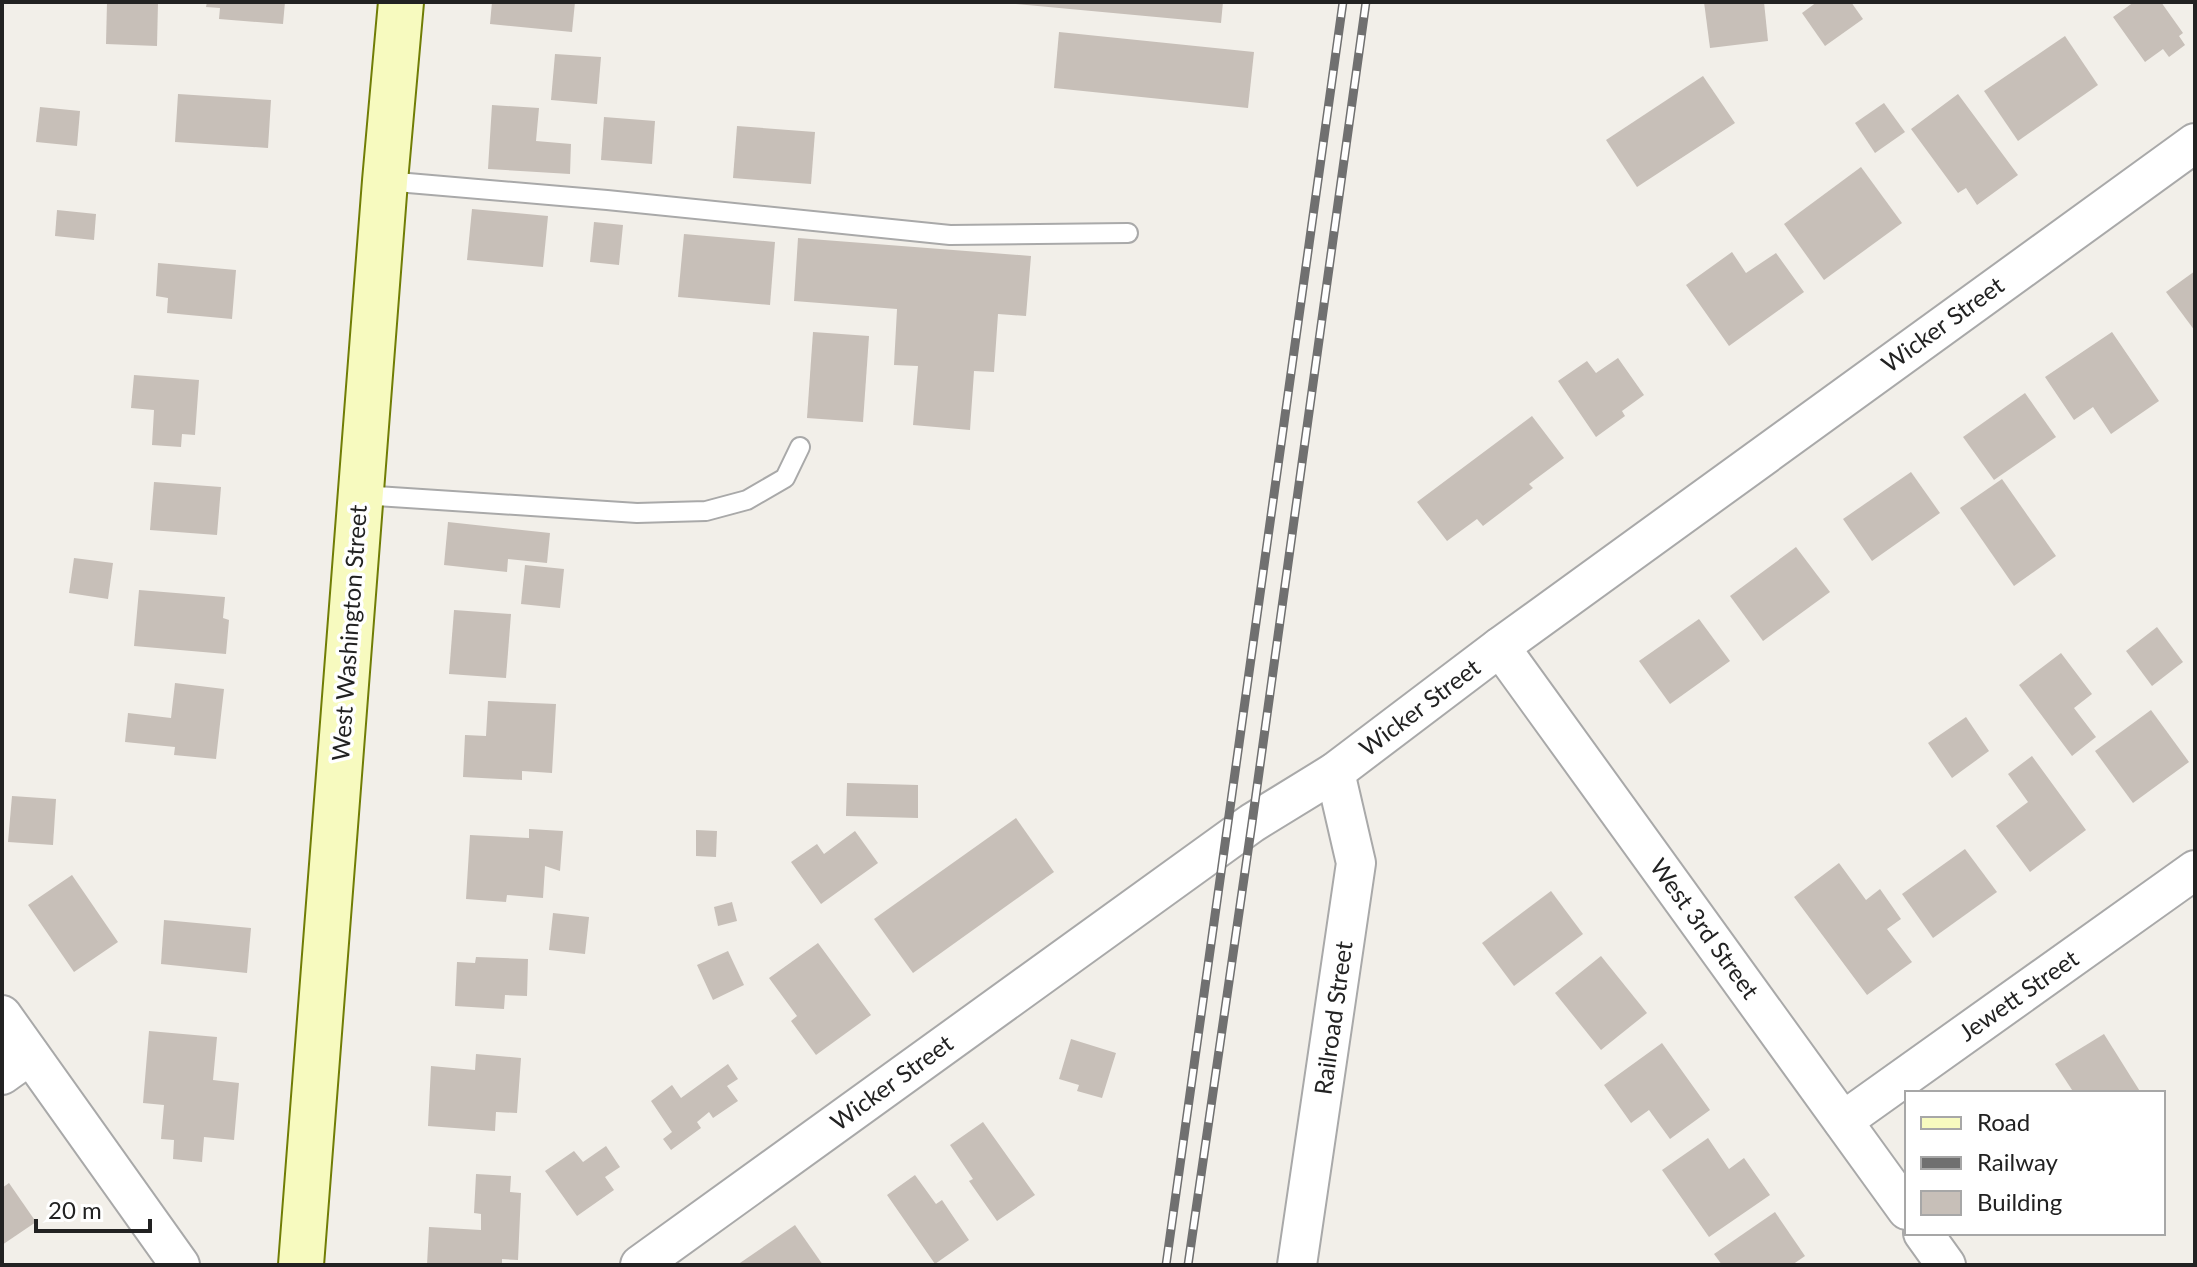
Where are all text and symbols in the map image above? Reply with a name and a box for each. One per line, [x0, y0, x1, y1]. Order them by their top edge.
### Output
street label: Wicker Street [1875, 270, 2009, 378]
street label: West Washington Street [325, 503, 372, 762]
street label: Wicker Street [1353, 652, 1486, 762]
street label: West 3rd Street [1645, 852, 1766, 1004]
street label: Railroad Street [1307, 939, 1358, 1096]
street label: Jewett Street [1953, 943, 2084, 1047]
street label: Wicker Street [824, 1028, 958, 1136]
legend [1905, 1091, 2165, 1235]
text: Road [1977, 1107, 2030, 1136]
text: Railway [1977, 1147, 2059, 1176]
scale bar [36, 1183, 150, 1233]
text: Building [1977, 1187, 2062, 1216]
text: 20 m [48, 1195, 102, 1224]

